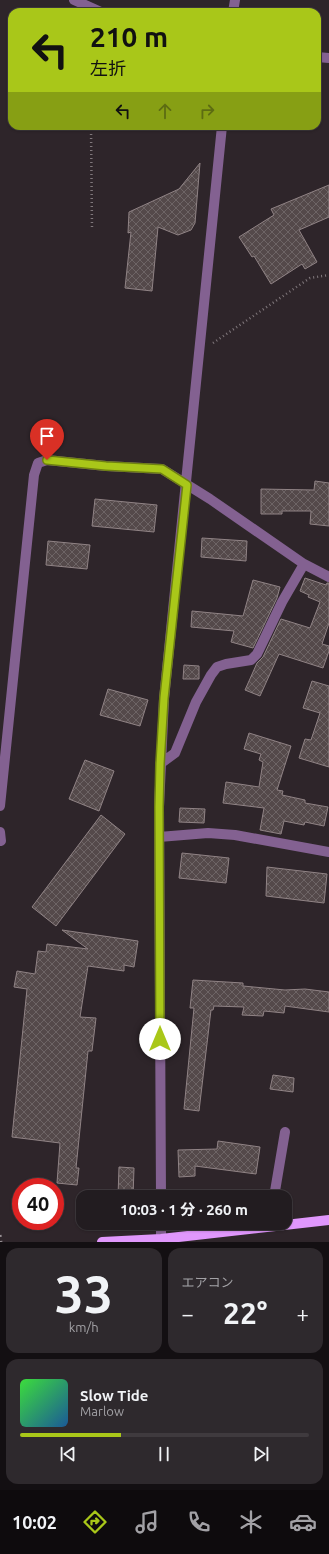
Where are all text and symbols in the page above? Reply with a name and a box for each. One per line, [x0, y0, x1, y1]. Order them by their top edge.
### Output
text: 210 m [90, 21, 168, 52]
icon: left [24, 24, 76, 76]
text: 左折 [90, 58, 126, 78]
icon: left [112, 100, 134, 122]
icon: ahead [154, 100, 176, 122]
icon: right [196, 100, 218, 122]
pin [30, 419, 64, 460]
icon: arrive [36, 425, 58, 447]
position arrow [139, 1018, 181, 1060]
speed limit sign: 40 [12, 1178, 64, 1230]
text: 10:03 · 1 分 · 260 m [120, 1201, 248, 1218]
text: 33 [54, 1265, 113, 1323]
text: エアコン [182, 1275, 234, 1289]
text: 22° [223, 1296, 267, 1330]
text: − [182, 1301, 194, 1326]
text: + [297, 1301, 309, 1326]
text: km/h [69, 1320, 99, 1334]
text: Slow Tide [80, 1387, 148, 1404]
text: Marlow [80, 1404, 124, 1418]
icon: previous [57, 1443, 79, 1465]
icon: pause [153, 1443, 175, 1465]
icon: next [250, 1443, 272, 1465]
icon: directions [81, 1508, 109, 1536]
icon: music [133, 1508, 161, 1536]
icon: phone [185, 1508, 213, 1536]
icon: climate [237, 1508, 265, 1536]
icon: car [289, 1508, 317, 1536]
text: 10:02 [12, 1512, 57, 1532]

